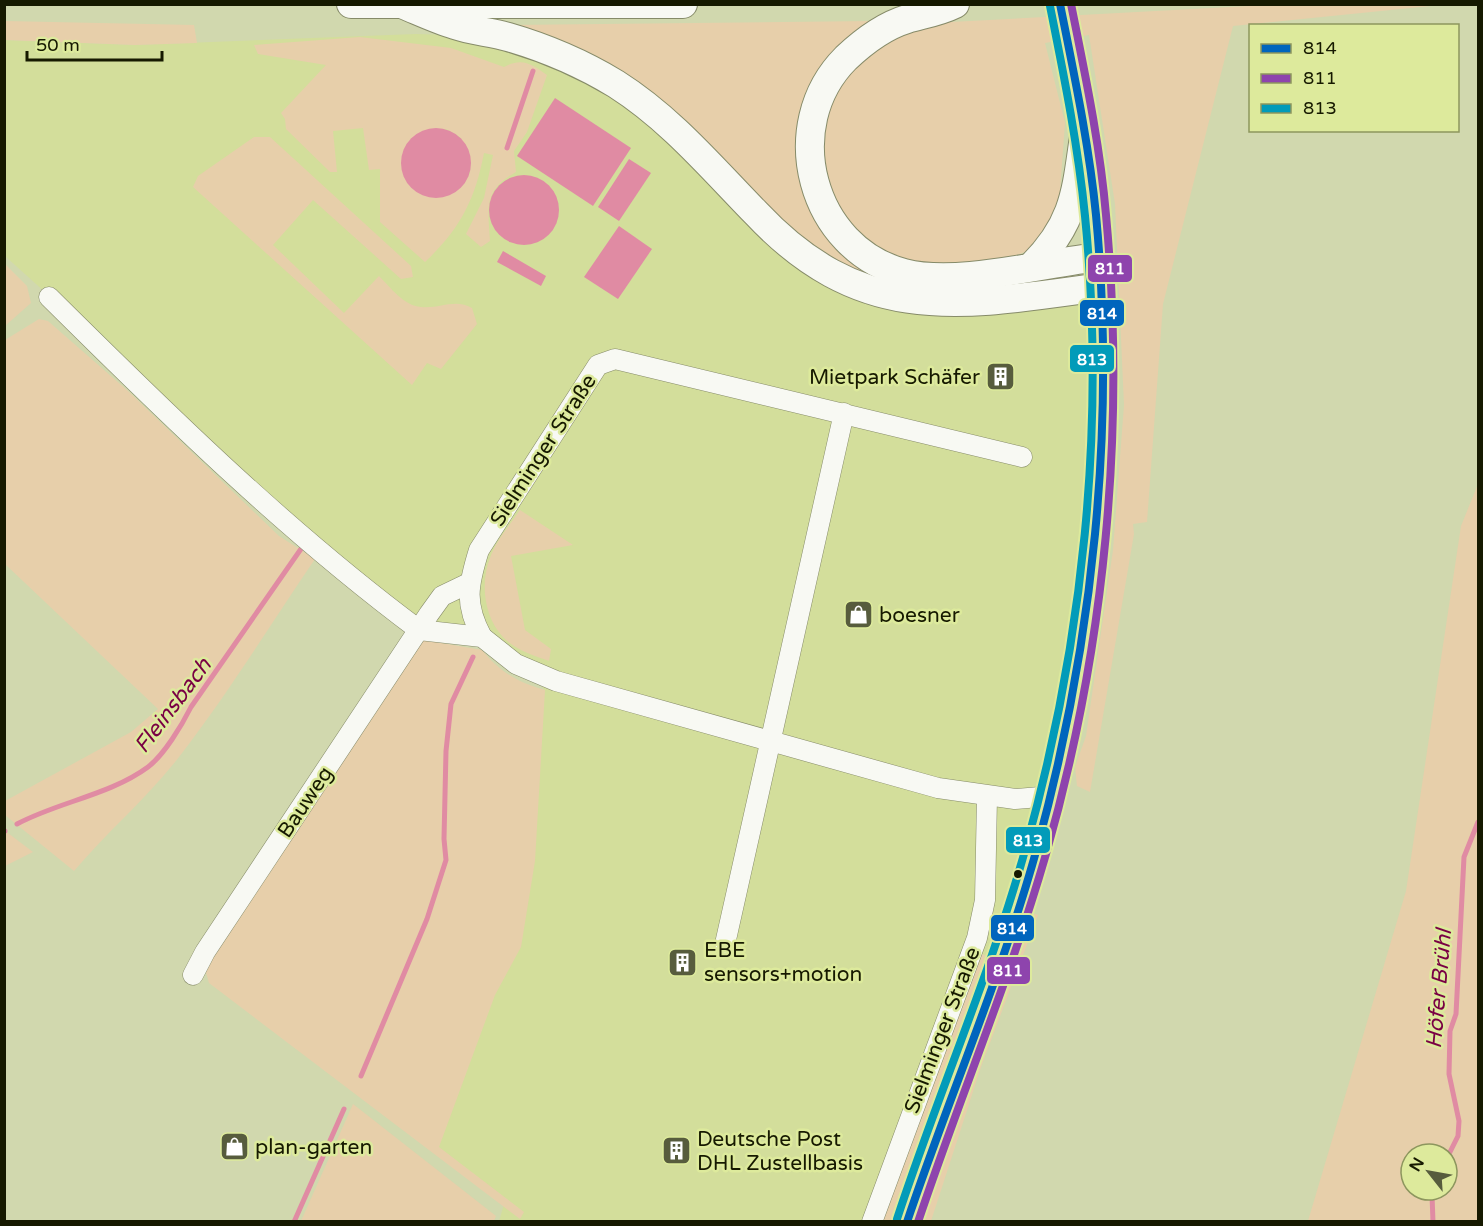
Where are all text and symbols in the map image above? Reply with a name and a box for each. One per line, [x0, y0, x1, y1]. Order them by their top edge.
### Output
scale bar [27, 24, 162, 62]
legend [1249, 24, 1459, 132]
text: 50 m [36, 34, 80, 56]
text: 814 [1303, 37, 1337, 59]
text: 811 [1303, 67, 1337, 89]
text: 813 [1303, 97, 1337, 119]
line badge: 811 [1087, 254, 1133, 283]
text: 811 [1095, 259, 1125, 279]
line badge: 814 [1079, 299, 1125, 327]
text: 814 [1087, 304, 1117, 324]
line badge: 813 [1069, 344, 1115, 373]
text: 813 [1077, 350, 1107, 370]
building icon: Mietpark Schäfer [985, 361, 1017, 393]
place label: Mietpark Schäfer [809, 365, 980, 390]
street label: Sielminger Straße [485, 370, 602, 531]
shop icon: boesner [842, 599, 874, 631]
place label: boesner [879, 603, 960, 628]
water label: Fleinsbach [129, 653, 217, 758]
street label: Bauweg [272, 762, 338, 843]
line badge: 813 [1005, 826, 1051, 854]
text: 813 [1013, 831, 1043, 851]
unlabelled marker [1012, 868, 1024, 880]
line badge: 814 [990, 914, 1035, 942]
text: 814 [997, 919, 1027, 939]
water label: Höfer Brühl [1421, 926, 1457, 1050]
place label: EBE sensors+motion [704, 938, 862, 987]
street label: Sielminger Straße [899, 943, 986, 1117]
building icon: EBE sensors+motion [667, 946, 699, 978]
line badge: 811 [986, 956, 1031, 985]
text: 811 [993, 961, 1023, 981]
place label: Deutsche Post DHL Zustellbasis [697, 1127, 863, 1176]
shop icon: plan-garten [218, 1131, 250, 1163]
place label: plan-garten [255, 1135, 372, 1160]
building icon: Deutsche Post DHL Zustellbasis [660, 1135, 692, 1167]
north arrow [1399, 1142, 1459, 1202]
text: N [1405, 1154, 1429, 1175]

